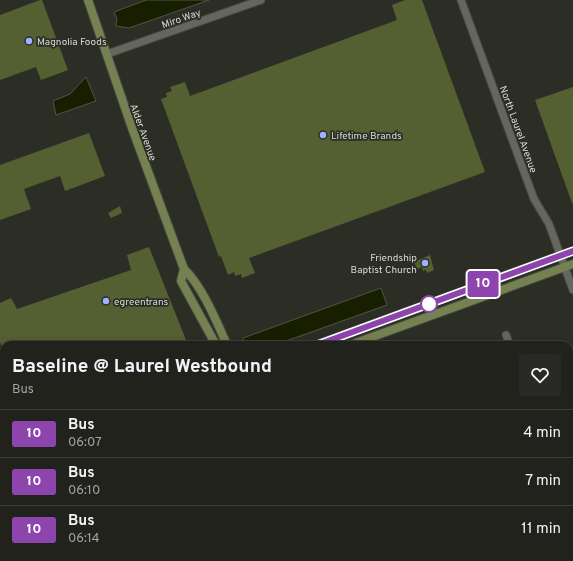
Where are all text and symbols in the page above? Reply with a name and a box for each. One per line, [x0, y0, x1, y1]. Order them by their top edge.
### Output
street label: Miro Way [160, 7, 203, 32]
marker: Magnolia Foods [24, 36, 34, 46]
place label: Magnolia Foods [37, 36, 107, 49]
street label: North Laurel Avenue [496, 84, 539, 175]
street label: Alder Avenue [126, 102, 159, 163]
marker: Lifetime Brands [318, 130, 328, 140]
place label: Lifetime Brands [331, 130, 402, 143]
place label: Friendship Baptist Church [350, 252, 417, 277]
marker: Friendship Baptist Church [420, 258, 430, 268]
line badge: 10 [465, 271, 501, 297]
text: 10 [476, 275, 490, 292]
unlabelled marker [420, 295, 438, 313]
marker: egreentrans [101, 296, 111, 306]
place label: egreentrans [114, 296, 169, 309]
button: heart [519, 354, 561, 396]
text: Baseline @ Laurel Westbound [12, 355, 272, 379]
text: Bus [12, 382, 34, 398]
text: Bus [68, 416, 95, 435]
text: 4 min [523, 424, 561, 443]
text: 10 [27, 425, 41, 442]
text: 06:07 [68, 435, 102, 451]
text: Bus [68, 464, 95, 483]
text: 7 min [525, 472, 561, 491]
text: 10 [27, 473, 41, 490]
text: 06:10 [68, 483, 100, 499]
text: Bus [68, 512, 95, 531]
text: 11 min [521, 520, 561, 539]
text: 10 [27, 521, 41, 538]
text: 06:14 [68, 531, 100, 547]

